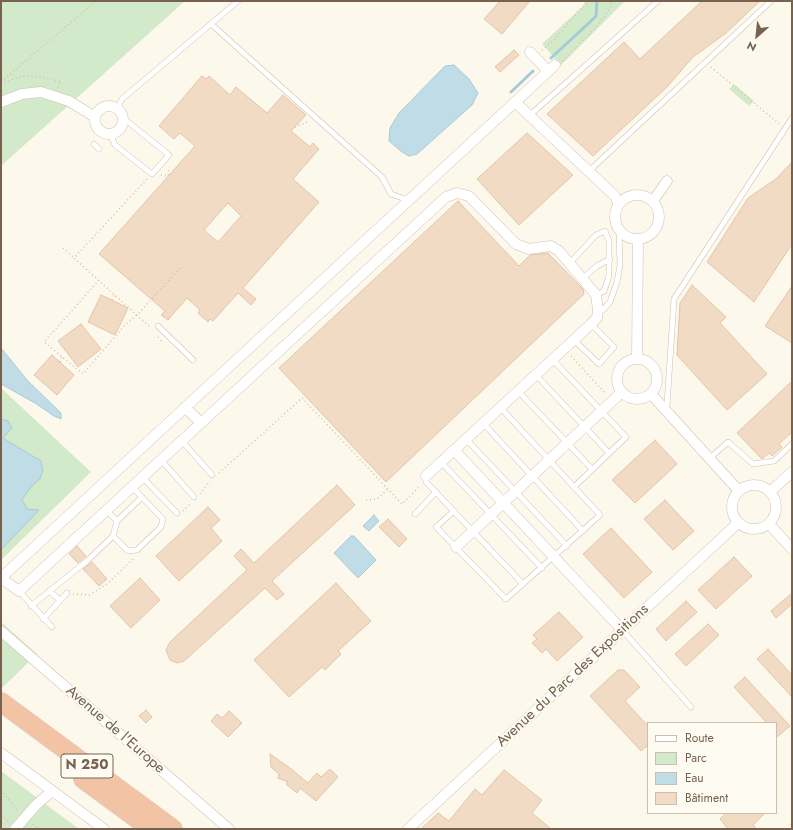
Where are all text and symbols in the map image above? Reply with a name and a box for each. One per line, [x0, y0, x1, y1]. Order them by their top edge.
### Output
north arrow [737, 16, 777, 56]
text: N [744, 38, 759, 56]
street label: Avenue du Parc des Expositions [493, 601, 653, 751]
street label: Avenue de l'Europe [62, 682, 168, 778]
legend [647, 722, 777, 814]
text: Route [685, 729, 714, 747]
text: Parc [685, 749, 707, 767]
road number: N 250 [61, 754, 113, 778]
text: Eau [685, 769, 704, 787]
text: Bâtiment [685, 789, 728, 807]

